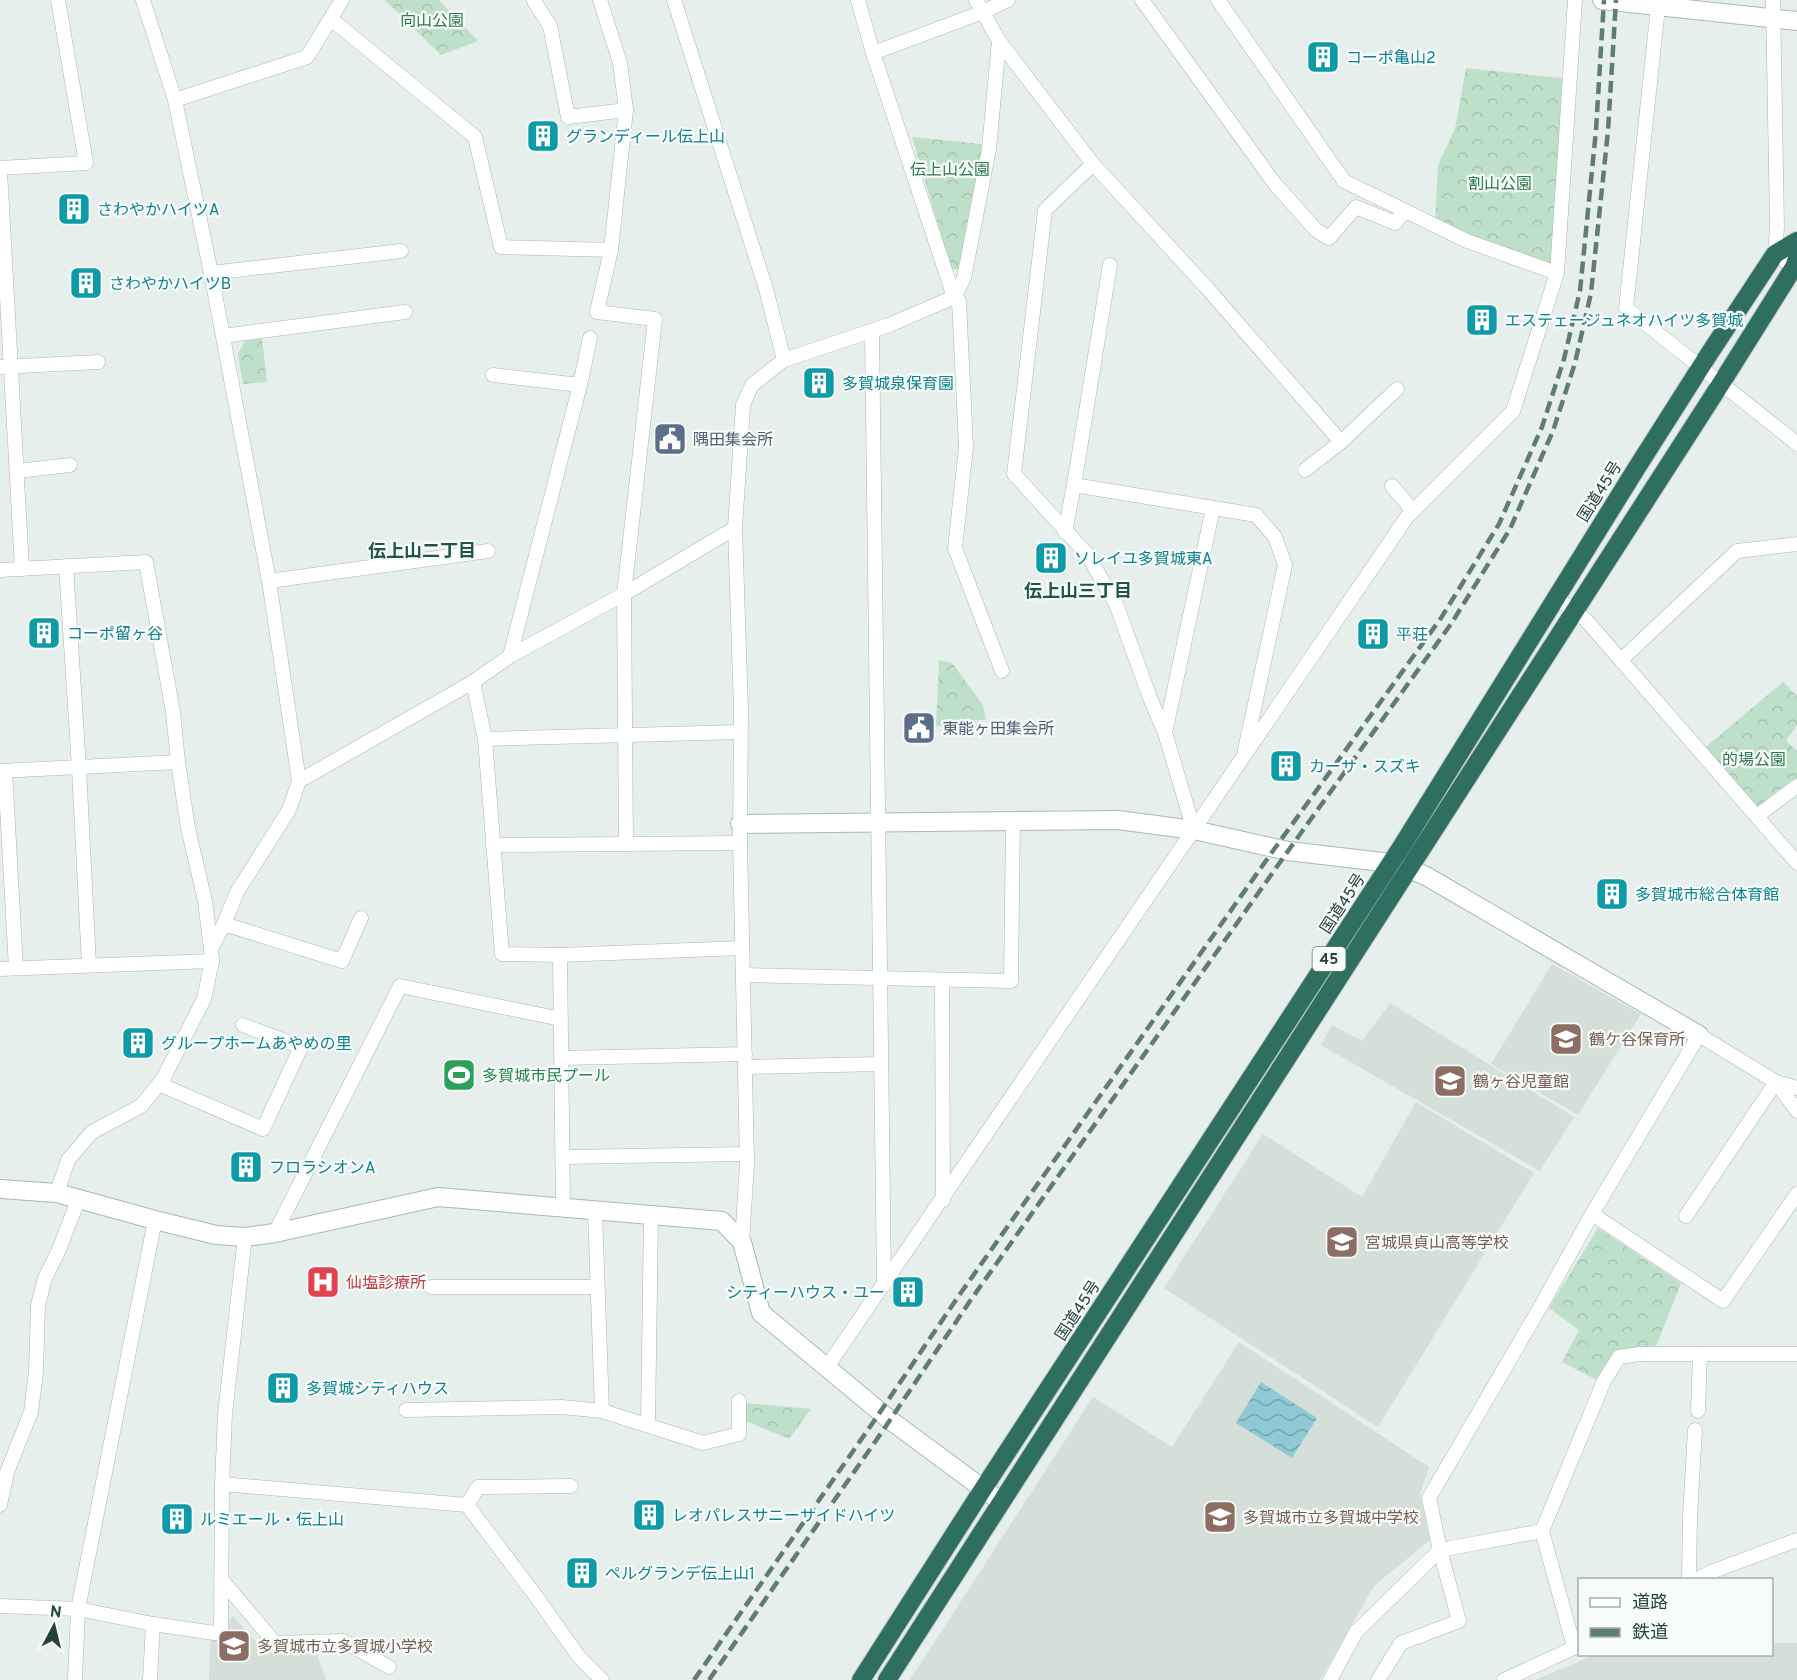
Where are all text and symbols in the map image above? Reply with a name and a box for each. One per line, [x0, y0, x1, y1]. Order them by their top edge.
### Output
park label: 向山公園 [400, 12, 464, 32]
building icon: コーポ亀山2 [1305, 39, 1341, 75]
place label: コーポ亀山2 [1346, 49, 1436, 69]
building icon: グランディール伝上山 [525, 118, 561, 154]
place label: グランディール伝上山 [566, 128, 725, 148]
park label: 伝上山公園 [910, 161, 990, 181]
park label: 割山公園 [1468, 175, 1532, 195]
building icon: さわやかハイツA [56, 191, 92, 227]
place label: さわやかハイツA [97, 201, 220, 221]
building icon: さわやかハイツB [68, 265, 104, 301]
place label: さわやかハイツB [109, 275, 231, 295]
building icon: エステェージュネオハイツ多賀城 [1464, 302, 1500, 338]
place label: エステェージュネオハイツ多賀城 [1505, 312, 1743, 332]
building icon: 多賀城泉保育園 [801, 365, 837, 401]
place label: 多賀城泉保育園 [842, 375, 954, 395]
public building icon: 隅田集会所 [652, 421, 688, 457]
place label: 隅田集会所 [693, 431, 773, 451]
street label: 国道45号 [1574, 458, 1627, 526]
building icon: ソレイユ多賀城東A [1033, 540, 1069, 576]
district label: 伝上山二丁目 [368, 541, 476, 564]
place label: ソレイユ多賀城東A [1074, 550, 1213, 570]
district label: 伝上山三丁目 [1024, 581, 1132, 604]
building icon: コーポ留ヶ谷 [26, 615, 62, 651]
building icon: 平荘 [1355, 616, 1391, 652]
place label: コーポ留ヶ谷 [67, 625, 163, 645]
place label: 平荘 [1396, 626, 1428, 646]
public building icon: 東能ヶ田集会所 [901, 710, 937, 746]
place label: 東能ヶ田集会所 [942, 720, 1054, 740]
building icon: カーサ・スズキ [1268, 748, 1304, 784]
park label: 的場公園 [1722, 751, 1786, 771]
place label: カーサ・スズキ [1309, 758, 1421, 778]
street label: 国道45号 [1317, 870, 1371, 938]
building icon: 多賀城市総合体育館 [1594, 876, 1630, 912]
place label: 多賀城市総合体育館 [1635, 886, 1779, 906]
road number: 45 [1312, 947, 1346, 971]
school or university icon: 鶴ケ谷保育所 [1548, 1021, 1584, 1057]
building icon: グループホームあやめの里 [120, 1025, 156, 1061]
place label: 鶴ケ谷保育所 [1589, 1031, 1685, 1051]
place label: グループホームあやめの里 [161, 1035, 352, 1055]
sports icon: 多賀城市民プール [441, 1057, 477, 1093]
school or university icon: 鶴ヶ谷児童館 [1432, 1063, 1468, 1099]
place label: 多賀城市民プール [482, 1067, 610, 1087]
place label: 鶴ヶ谷児童館 [1473, 1073, 1569, 1093]
building icon: フロラシオンA [228, 1149, 264, 1185]
place label: フロラシオンA [269, 1159, 376, 1179]
school or university icon: 宮城県貞山高等学校 [1324, 1224, 1360, 1260]
place label: 宮城県貞山高等学校 [1365, 1234, 1509, 1254]
hospital icon: 仙塩診療所 [305, 1264, 341, 1300]
place label: 仙塩診療所 [346, 1274, 426, 1294]
building icon: シティーハウス・ユー [890, 1274, 926, 1310]
street label: 国道45号 [1052, 1277, 1106, 1345]
place label: シティーハウス・ユー [726, 1284, 885, 1304]
building icon: 多賀城シティハウス [265, 1370, 301, 1406]
place label: 多賀城シティハウス [306, 1380, 449, 1400]
building icon: レオパレスサニーサイドハイツ [631, 1497, 667, 1533]
school or university icon: 多賀城市立多賀城中学校 [1202, 1499, 1238, 1535]
building icon: ルミエール・伝上山 [159, 1501, 195, 1537]
place label: レオパレスサニーサイドハイツ [672, 1507, 895, 1527]
place label: 多賀城市立多賀城中学校 [1243, 1509, 1419, 1529]
place label: ルミエール・伝上山 [200, 1511, 344, 1531]
building icon: ペルグランデ伝上山1 [564, 1555, 600, 1591]
place label: ペルグランデ伝上山1 [605, 1565, 755, 1585]
legend [1578, 1578, 1773, 1656]
text: 道路 [1632, 1592, 1668, 1615]
north arrow [24, 1596, 84, 1656]
text: N [49, 1602, 63, 1624]
text: 鉄道 [1632, 1622, 1668, 1645]
school or university icon: 多賀城市立多賀城小学校 [216, 1628, 252, 1664]
place label: 多賀城市立多賀城小学校 [257, 1638, 433, 1658]

